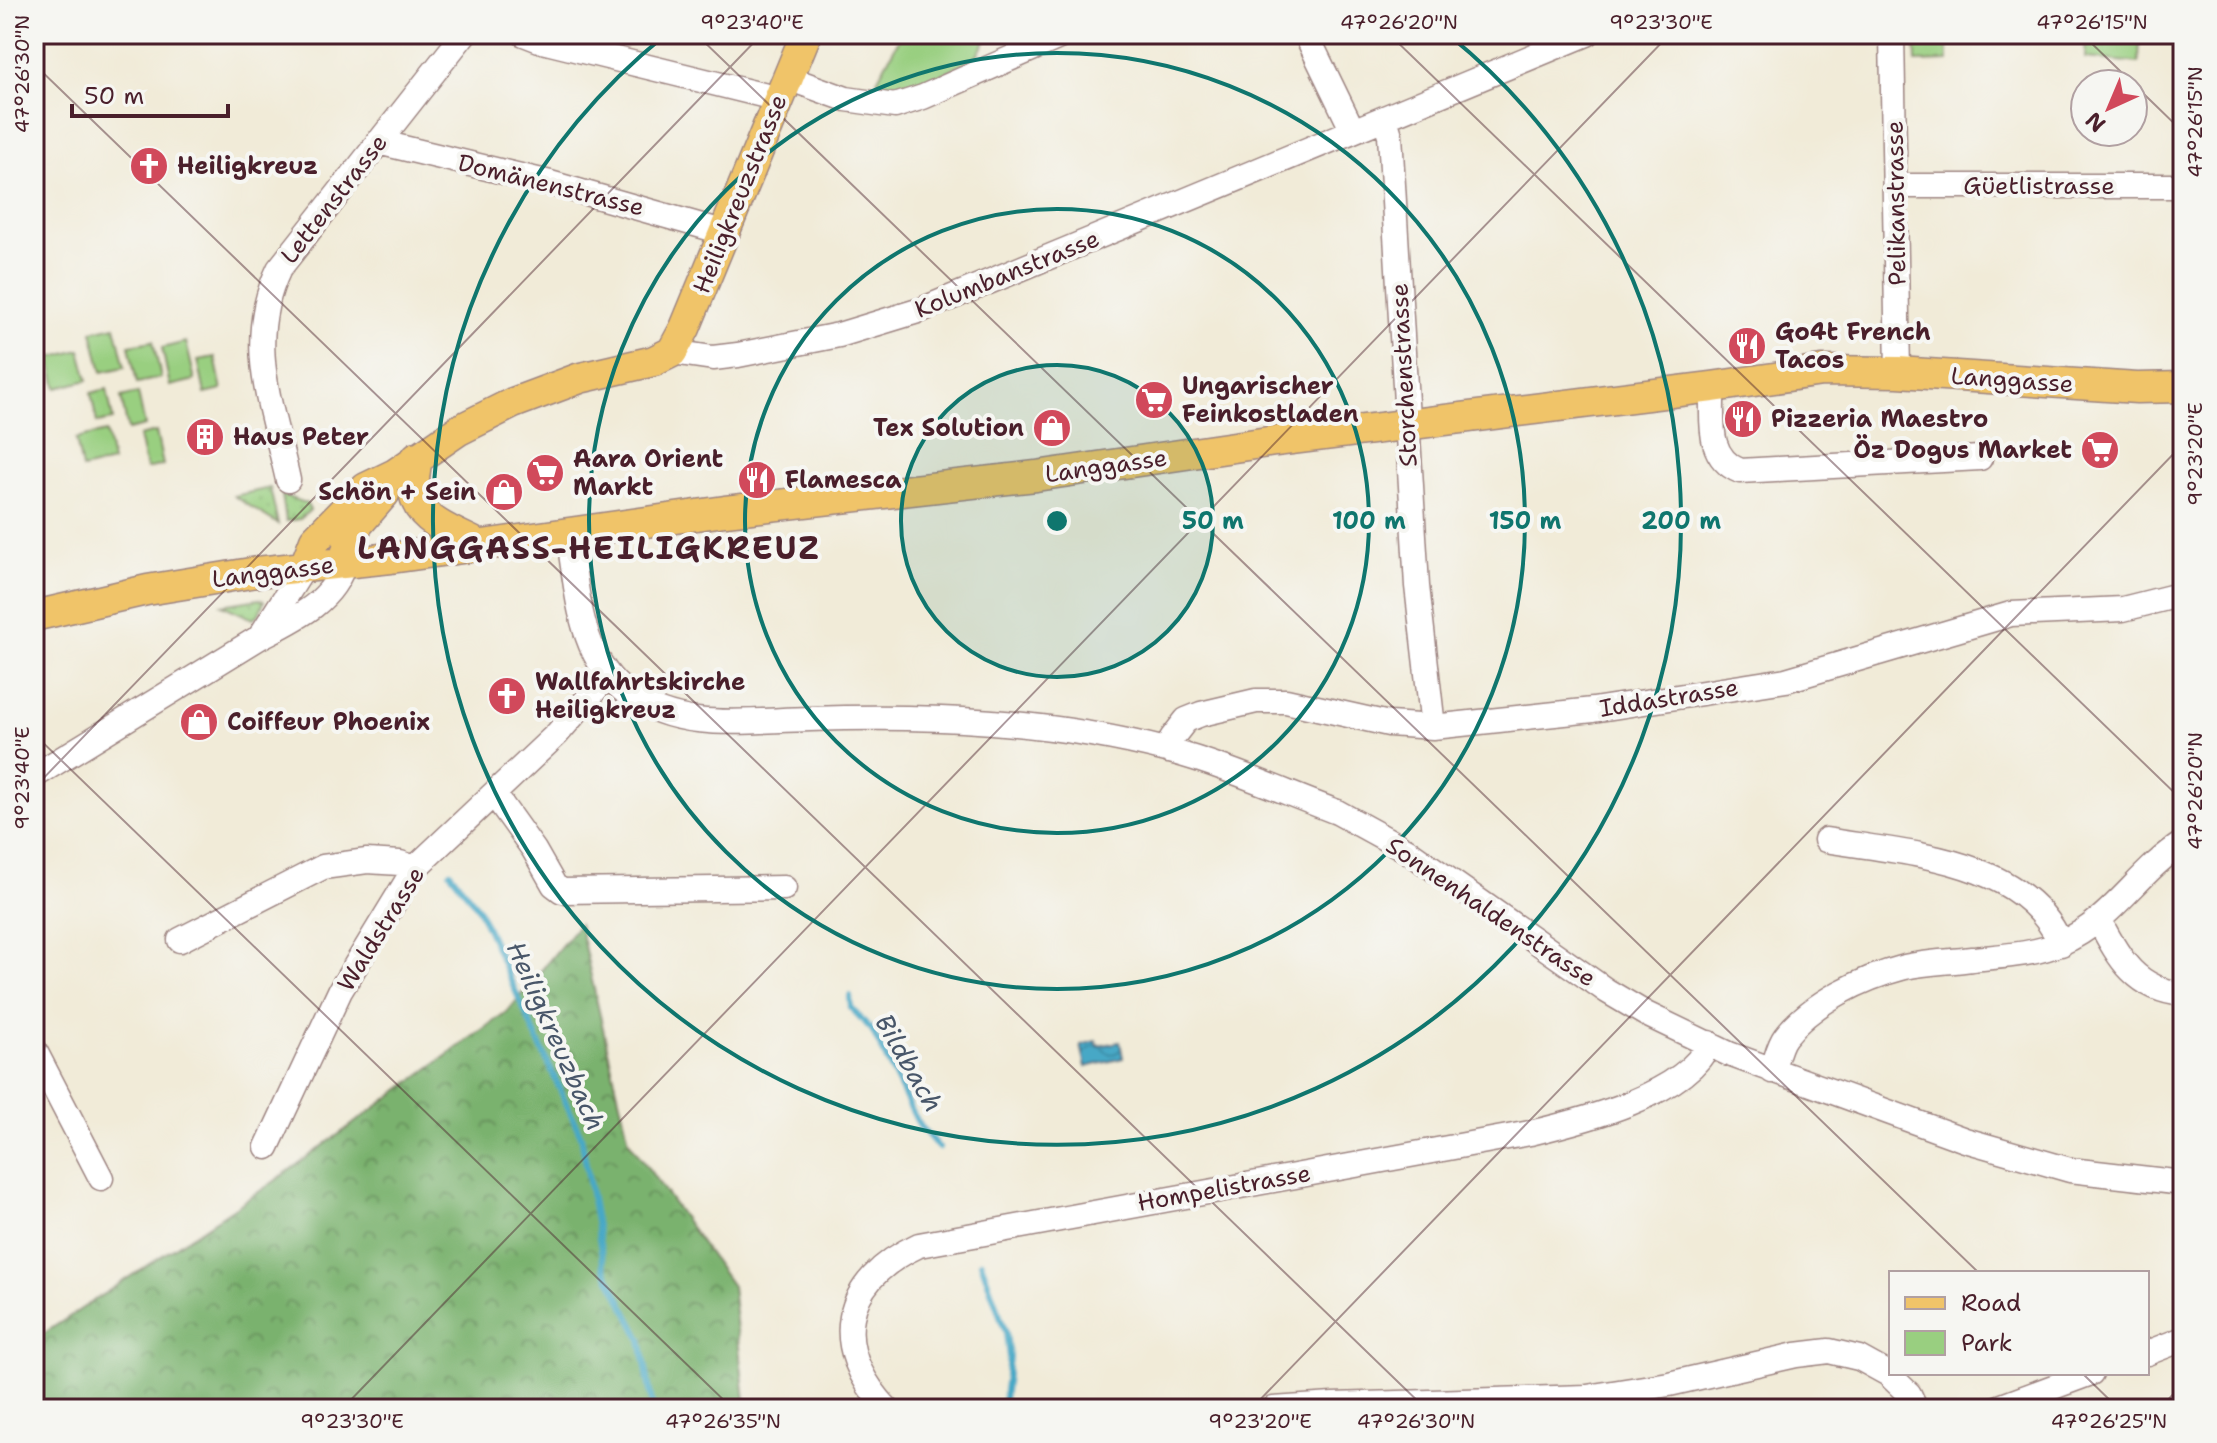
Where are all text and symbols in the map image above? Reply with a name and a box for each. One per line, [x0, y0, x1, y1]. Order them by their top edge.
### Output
text: 9°23'40"E [700, 9, 804, 35]
text: 47°26'20"N [1340, 9, 1458, 35]
text: 9°23'30"E [1609, 9, 1713, 35]
text: 47°26'15"N [2036, 9, 2148, 35]
text: 47°26'30"N [9, 15, 35, 133]
text: 47°26'15"N [2182, 66, 2208, 178]
scale bar [72, 68, 228, 118]
north arrow [2069, 68, 2149, 148]
text: 50 m [84, 80, 144, 112]
street label: Heiligkreuzstrasse [685, 90, 795, 298]
text: N [2079, 106, 2112, 139]
street label: Pelikanstrasse [1879, 120, 1913, 286]
street label: Lettenstrasse [273, 128, 395, 270]
church icon: Heiligkreuz [128, 145, 170, 187]
street label: Domänenstrasse [455, 146, 647, 224]
place label: Heiligkreuz [177, 150, 318, 182]
street label: Güetlistrasse [1963, 170, 2115, 202]
street label: Kolumbanstrasse [910, 222, 1104, 326]
street label: Storchenstrasse [1383, 282, 1425, 468]
place label: Go4t French Tacos [1775, 316, 1931, 376]
restaurant icon: Go4t French Tacos [1726, 325, 1768, 367]
street label: Langgasse [1950, 360, 2074, 400]
place label: Ungarischer Feinkostladen [1182, 370, 1359, 430]
supermarket icon: Ungarischer Feinkostladen [1133, 379, 1175, 421]
restaurant icon: Pizzeria Maestro [1722, 398, 1764, 440]
text: 9°23'20"E [2182, 402, 2208, 506]
place label: Pizzeria Maestro [1771, 403, 1988, 435]
shop icon: Tex Solution [1031, 407, 1073, 449]
place label: Tex Solution [873, 412, 1024, 444]
building icon: Haus Peter [184, 416, 226, 458]
place label: Haus Peter [233, 421, 369, 453]
supermarket icon: Öz Dogus Market [2079, 429, 2121, 471]
place label: Öz Dogus Market [1853, 434, 2072, 466]
street label: Langgasse [1043, 442, 1169, 490]
place label: Aara Orient Markt [573, 443, 723, 503]
supermarket icon: Aara Orient Markt [524, 452, 566, 494]
restaurant icon: Flamesca [736, 459, 778, 501]
place label: Flamesca [785, 464, 902, 496]
shop icon: Schön + Sein [483, 471, 525, 513]
place label: Schön + Sein [318, 476, 476, 508]
text: 50 m [1182, 505, 1244, 537]
text: 100 m [1332, 505, 1406, 537]
text: 150 m [1489, 505, 1561, 537]
text: 200 m [1641, 505, 1721, 537]
centre of rings [1043, 507, 1071, 535]
district label: LANGGASS-HEILIGKREUZ [357, 526, 821, 569]
street label: Langgasse [210, 549, 336, 595]
place label: Wallfahrtskirche Heiligkreuz [535, 666, 745, 726]
street label: Iddastrasse [1597, 671, 1741, 725]
church icon: Wallfahrtskirche Heiligkreuz [486, 675, 528, 717]
shop icon: Coiffeur Phoenix [178, 701, 220, 743]
place label: Coiffeur Phoenix [227, 706, 430, 738]
text: 9°23'40"E [9, 726, 35, 830]
text: 47°26'20"N [2182, 732, 2208, 850]
street label: Sonnenhaldenstrasse [1380, 830, 1602, 994]
street label: Waldstrasse [330, 860, 432, 998]
water label: Heiligkreuzbach [499, 936, 614, 1136]
water label: Bildbach [867, 1007, 952, 1118]
street label: Hompelistrasse [1135, 1157, 1313, 1219]
legend [1889, 1271, 2149, 1375]
text: Road [1961, 1287, 2021, 1319]
text: Park [1961, 1327, 2013, 1359]
text: 9°23'30"E [300, 1408, 404, 1434]
text: 47°26'35"N [665, 1408, 781, 1434]
text: 9°23'20"E [1208, 1408, 1312, 1434]
text: 47°26'30"N [1357, 1408, 1475, 1434]
text: 47°26'25"N [2051, 1408, 2167, 1434]

